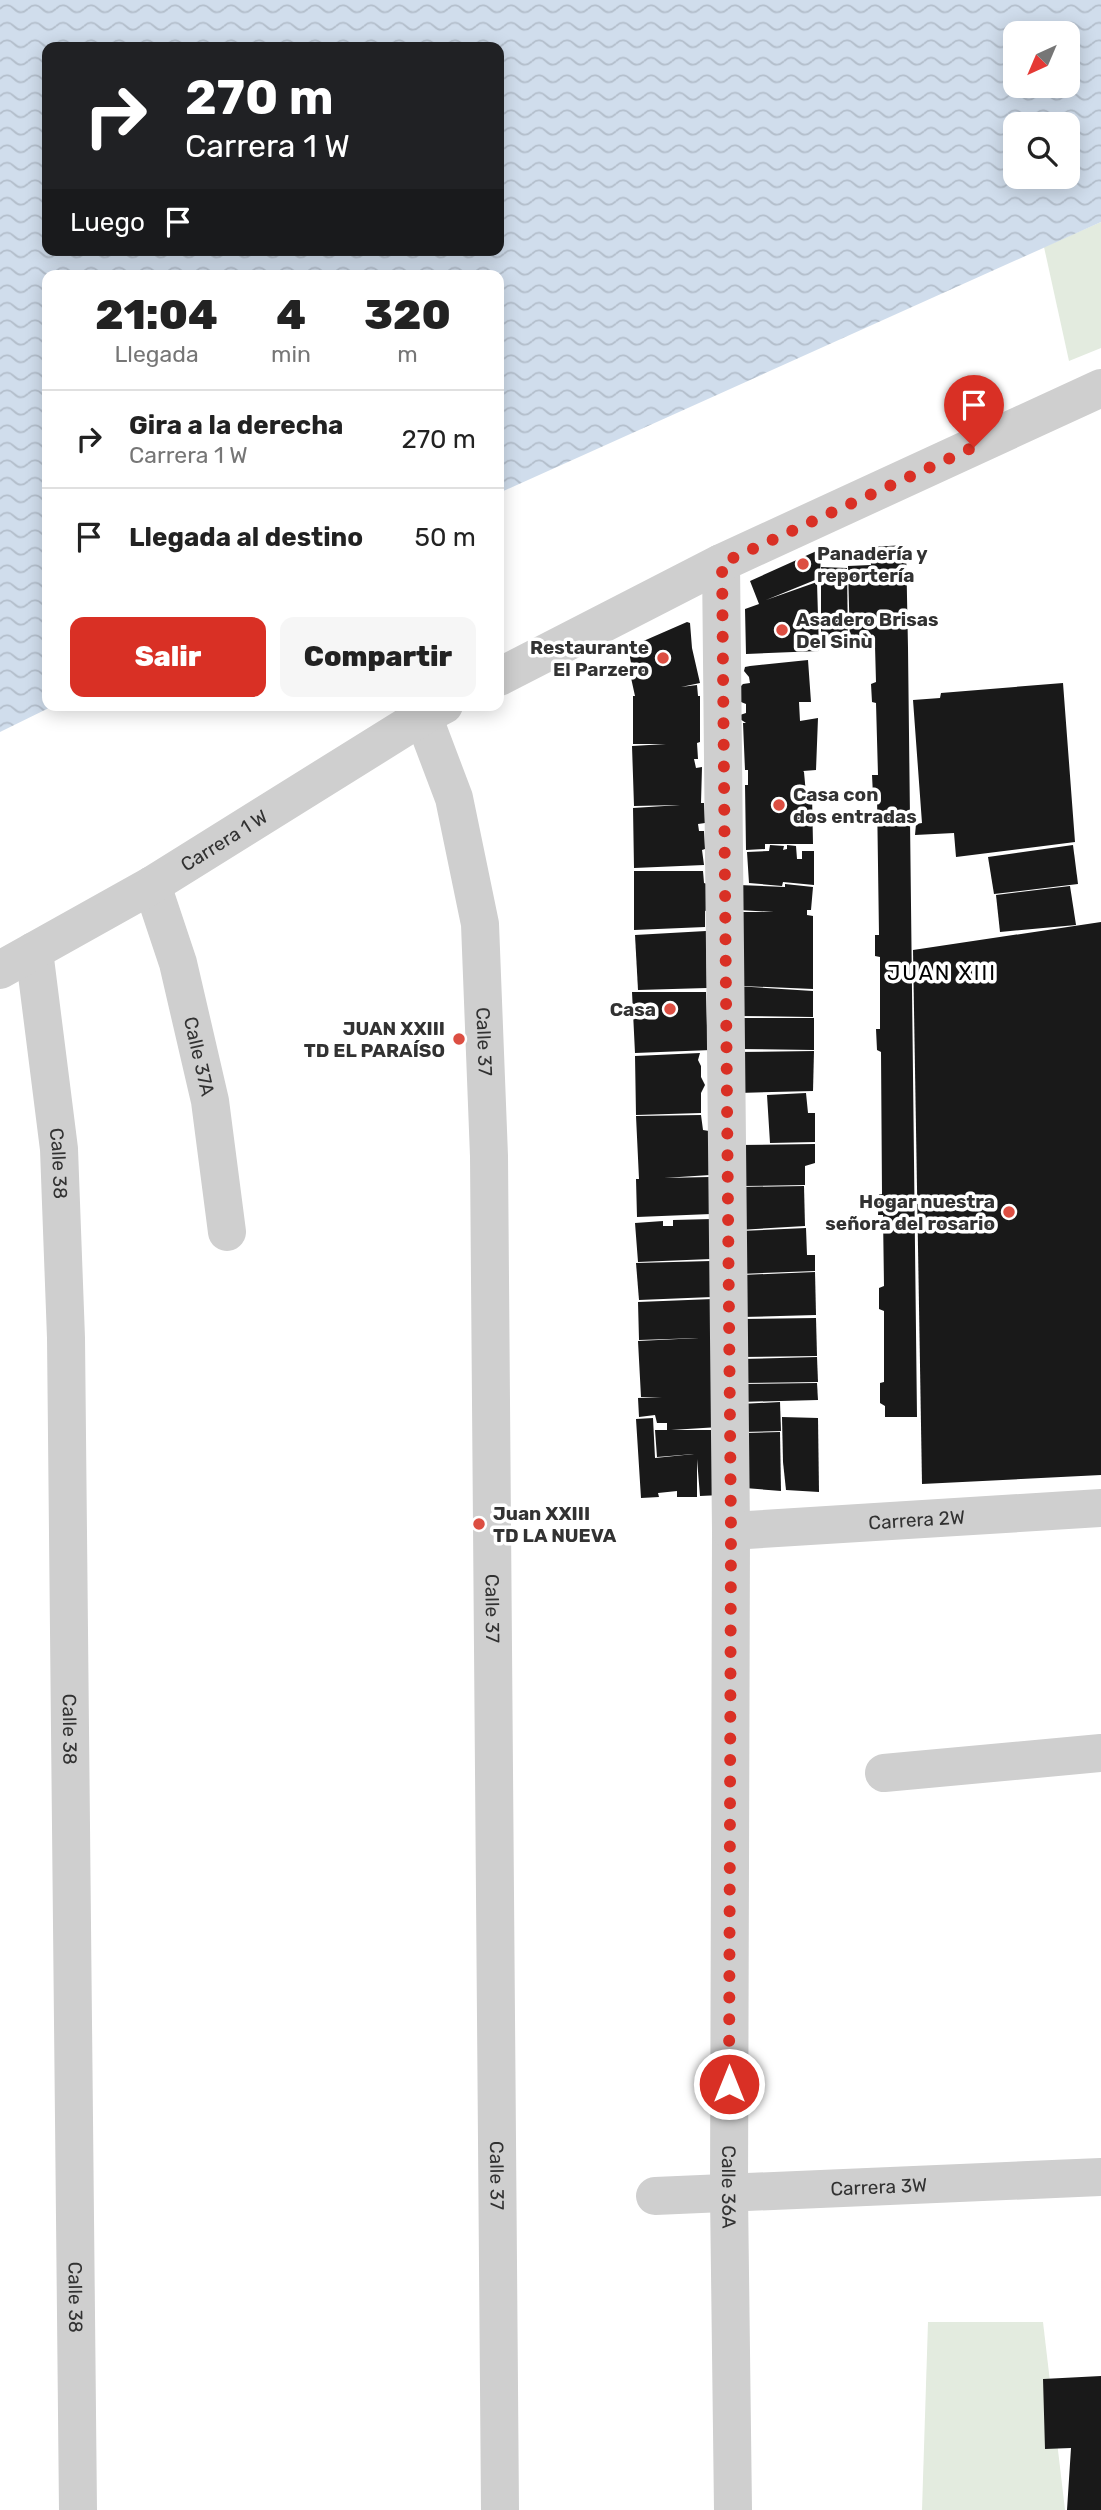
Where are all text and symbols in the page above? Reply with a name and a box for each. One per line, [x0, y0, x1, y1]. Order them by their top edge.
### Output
north arrow [1003, 21, 1080, 98]
map controls [1003, 21, 1080, 189]
text: 270 m [185, 68, 334, 126]
icon: right [70, 70, 161, 161]
button: search [1003, 112, 1080, 189]
text: Carrera 1 W [185, 127, 350, 165]
icon: arrive [159, 203, 197, 241]
text: Luego [70, 207, 145, 238]
text: 21:04 [95, 290, 218, 340]
text: 4 [276, 290, 306, 340]
text: 320 [364, 290, 451, 340]
text: Llegada [114, 340, 199, 368]
text: min [271, 340, 311, 368]
text: m [397, 340, 418, 368]
pin [944, 375, 1004, 447]
icon: arrive [955, 386, 993, 424]
text: Gira a la derecha [129, 410, 343, 441]
icon: right [70, 420, 108, 458]
text: 270 m [401, 424, 476, 455]
text: Carrera 1 W [129, 441, 248, 469]
icon: arrive [70, 518, 108, 556]
text: Llegada al destino [129, 522, 363, 553]
text: 50 m [415, 522, 476, 553]
place label: Panadería y reportería [817, 542, 928, 587]
marker: Panadería y reportería [795, 556, 811, 572]
place label: Asadero Brisas Del Sinù [796, 608, 938, 653]
button: Salir [70, 617, 266, 697]
button: Compartir [280, 617, 476, 697]
marker: Asadero Brisas Del Sinù [774, 622, 790, 638]
place label: Restaurante El Parzero [530, 636, 649, 681]
marker: Restaurante El Parzero [655, 650, 671, 666]
place label: Casa con dos entradas [793, 783, 917, 828]
marker: Casa con dos entradas [771, 797, 787, 813]
street label: Carrera 1 W [176, 804, 272, 876]
district label: JUAN XIII [887, 960, 997, 985]
place label: Casa [610, 998, 656, 1021]
marker: Casa [662, 1001, 678, 1017]
street label: Calle 37 [472, 1007, 497, 1077]
street label: Calle 37A [179, 1014, 220, 1098]
place label: JUAN XXIII TD EL PARAÍSO [304, 1017, 445, 1062]
marker: JUAN XXIII TD EL PARAÍSO [451, 1031, 467, 1047]
street label: Calle 38 [45, 1127, 72, 1199]
place label: Hogar nuestra señora del rosario [825, 1190, 995, 1235]
marker: Hogar nuestra señora del rosario [1001, 1204, 1017, 1220]
place label: Juan XXIII TD LA NUEVA [493, 1502, 617, 1547]
street label: Carrera 2W [868, 1505, 966, 1534]
marker: Juan XXIII TD LA NUEVA [471, 1516, 487, 1532]
street label: Calle 37 [481, 1574, 504, 1643]
street label: Calle 38 [58, 1694, 82, 1765]
position arrow [692, 2047, 766, 2121]
street label: Calle 37 [486, 2141, 509, 2210]
street label: Calle 36A [717, 2145, 741, 2229]
street label: Carrera 3W [830, 2173, 928, 2200]
street label: Calle 38 [64, 2262, 88, 2333]

